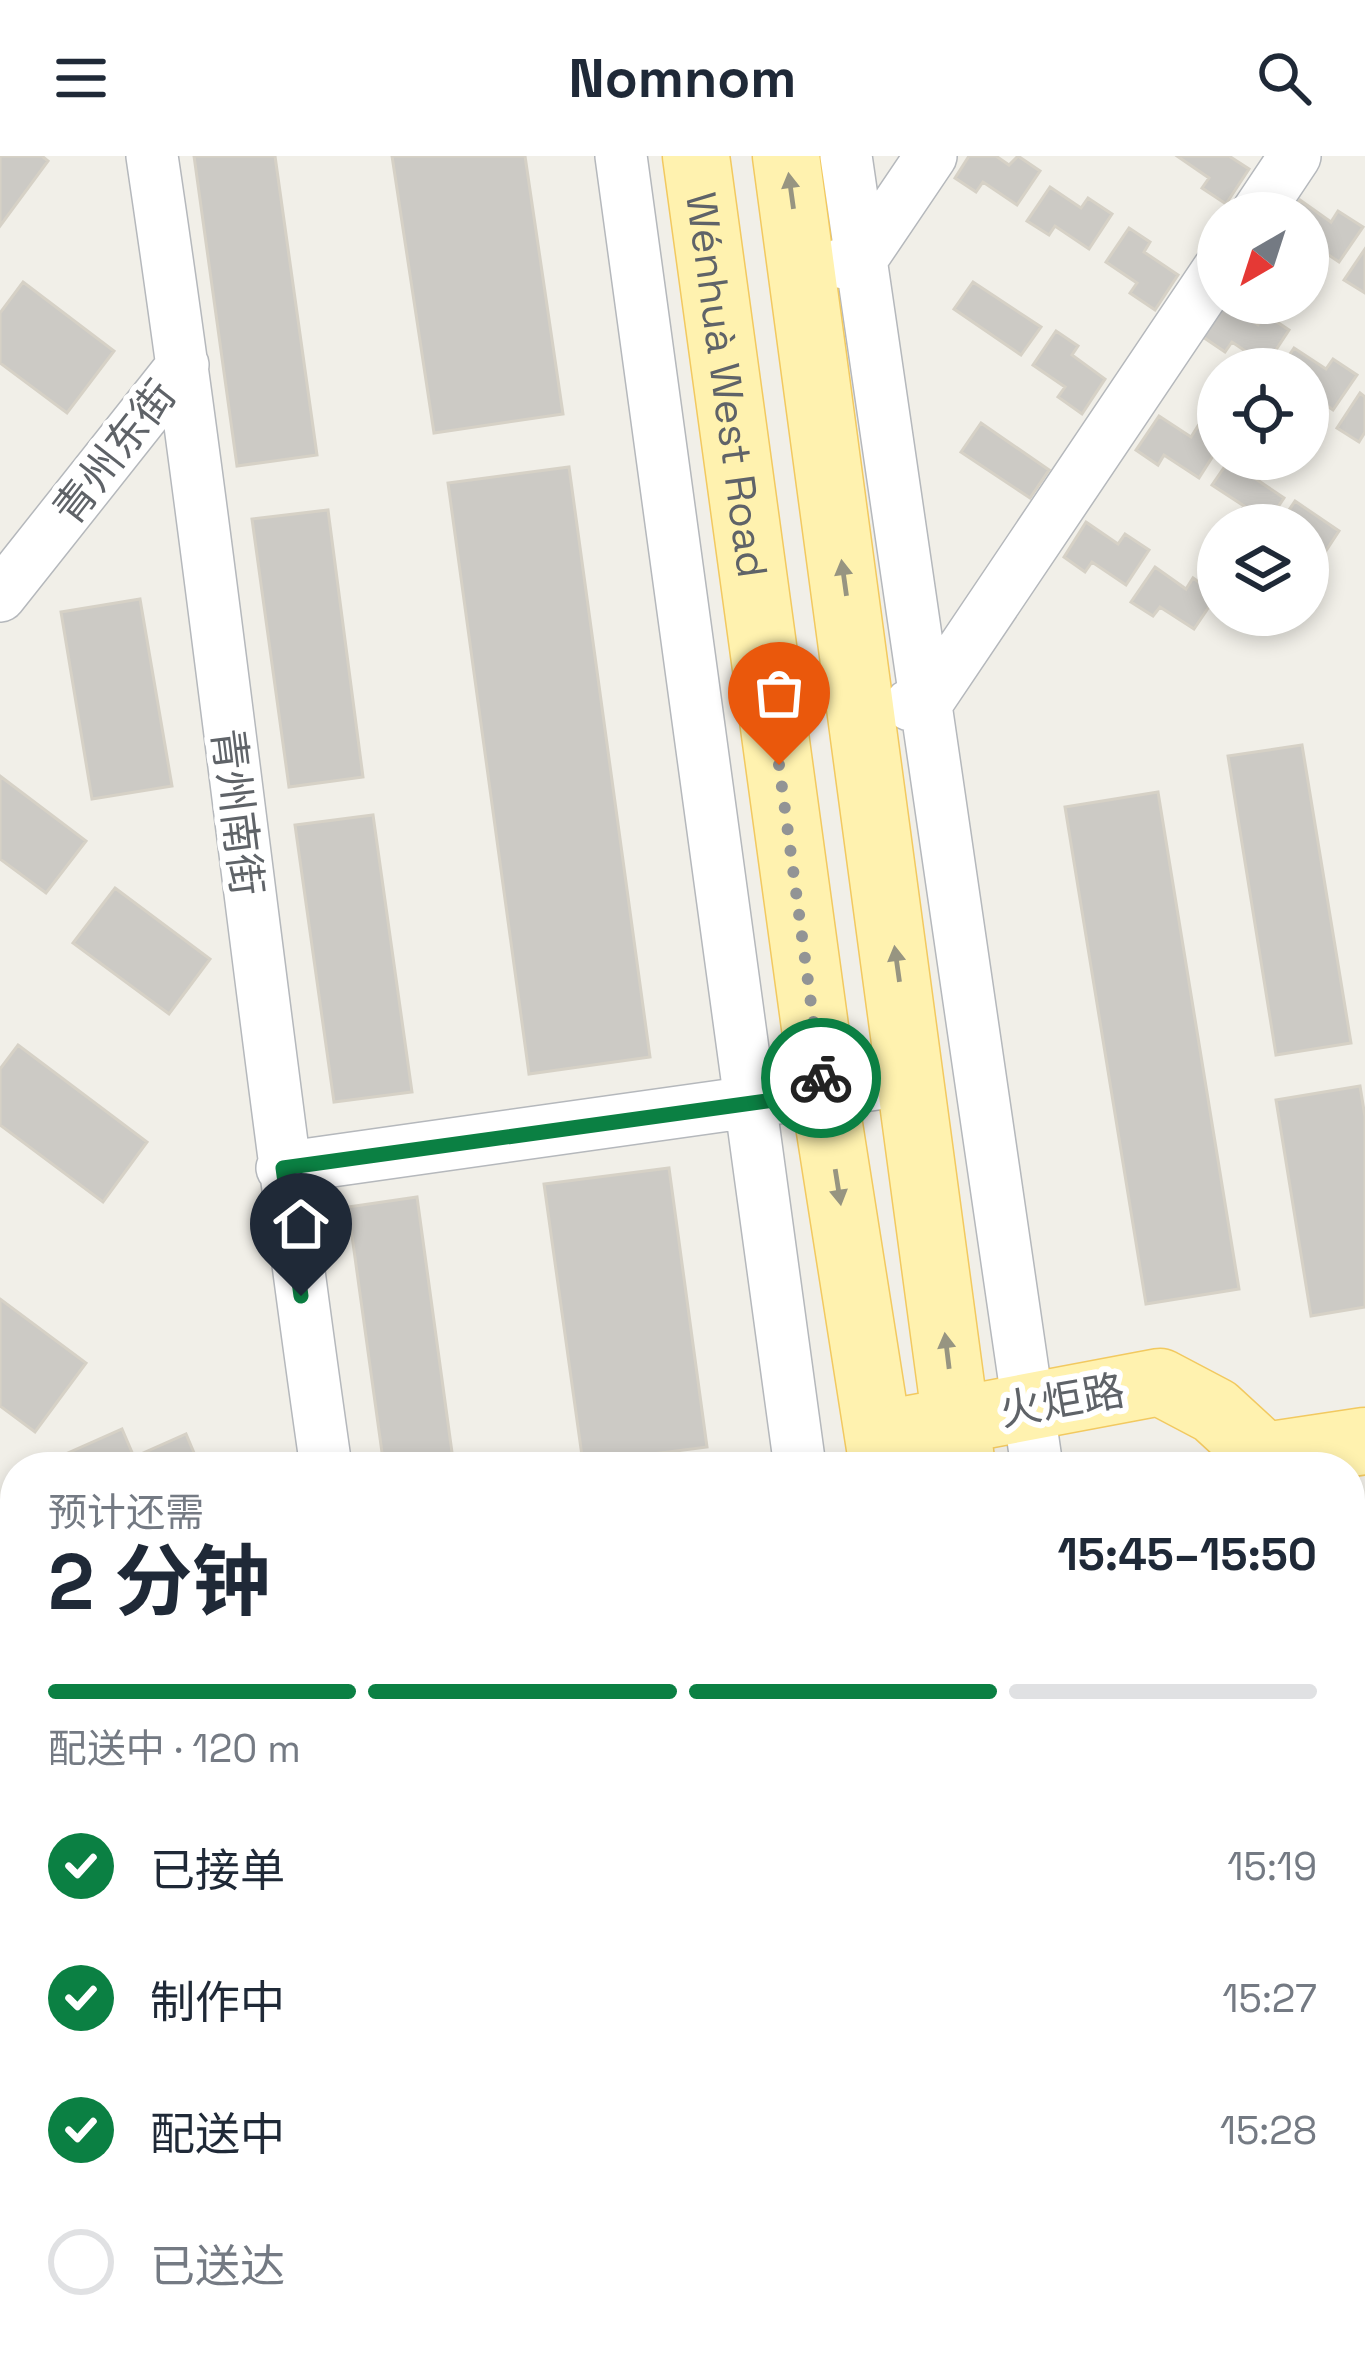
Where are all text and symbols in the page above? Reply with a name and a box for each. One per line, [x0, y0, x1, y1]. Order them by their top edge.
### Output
text: Nomnom [569, 44, 796, 113]
icon: menu [48, 45, 114, 111]
icon: search [1251, 45, 1317, 111]
one-way arrow [781, 172, 800, 210]
street label: Wénhuà West Road [674, 189, 779, 581]
north arrow [1197, 192, 1329, 324]
map controls [1197, 192, 1329, 636]
button: locate [1197, 348, 1329, 480]
street label: 青州东街 [42, 370, 187, 535]
button: layers [1197, 504, 1329, 636]
one-way arrow [834, 559, 853, 596]
pin [728, 642, 830, 765]
icon: bag [746, 660, 812, 726]
street label: 青州南街 [201, 725, 274, 899]
one-way arrow [887, 945, 906, 982]
courier [761, 1018, 881, 1138]
icon: bike [788, 1045, 854, 1111]
one-way arrow [829, 1169, 848, 1206]
pin [250, 1173, 352, 1296]
icon: home [268, 1191, 334, 1257]
one-way arrow [937, 1332, 956, 1369]
street label: 火炬路 [995, 1363, 1129, 1438]
text: 预计还需 [48, 1488, 204, 1537]
text: 15:45–15:50 [1057, 1526, 1317, 1583]
text: 2 分钟 [48, 1532, 270, 1632]
text: 配送中 · 120 m [48, 1724, 301, 1773]
icon: check [48, 1833, 114, 1899]
text: 已接单 [150, 1842, 285, 1899]
text: 15:19 [1227, 1842, 1317, 1891]
icon: check [48, 1965, 114, 2031]
text: 制作中 [150, 1974, 285, 2031]
text: 15:27 [1222, 1974, 1317, 2023]
icon: check [48, 2097, 114, 2163]
text: 配送中 [150, 2106, 285, 2163]
text: 15:28 [1220, 2106, 1317, 2155]
text: 已送达 [150, 2238, 285, 2295]

